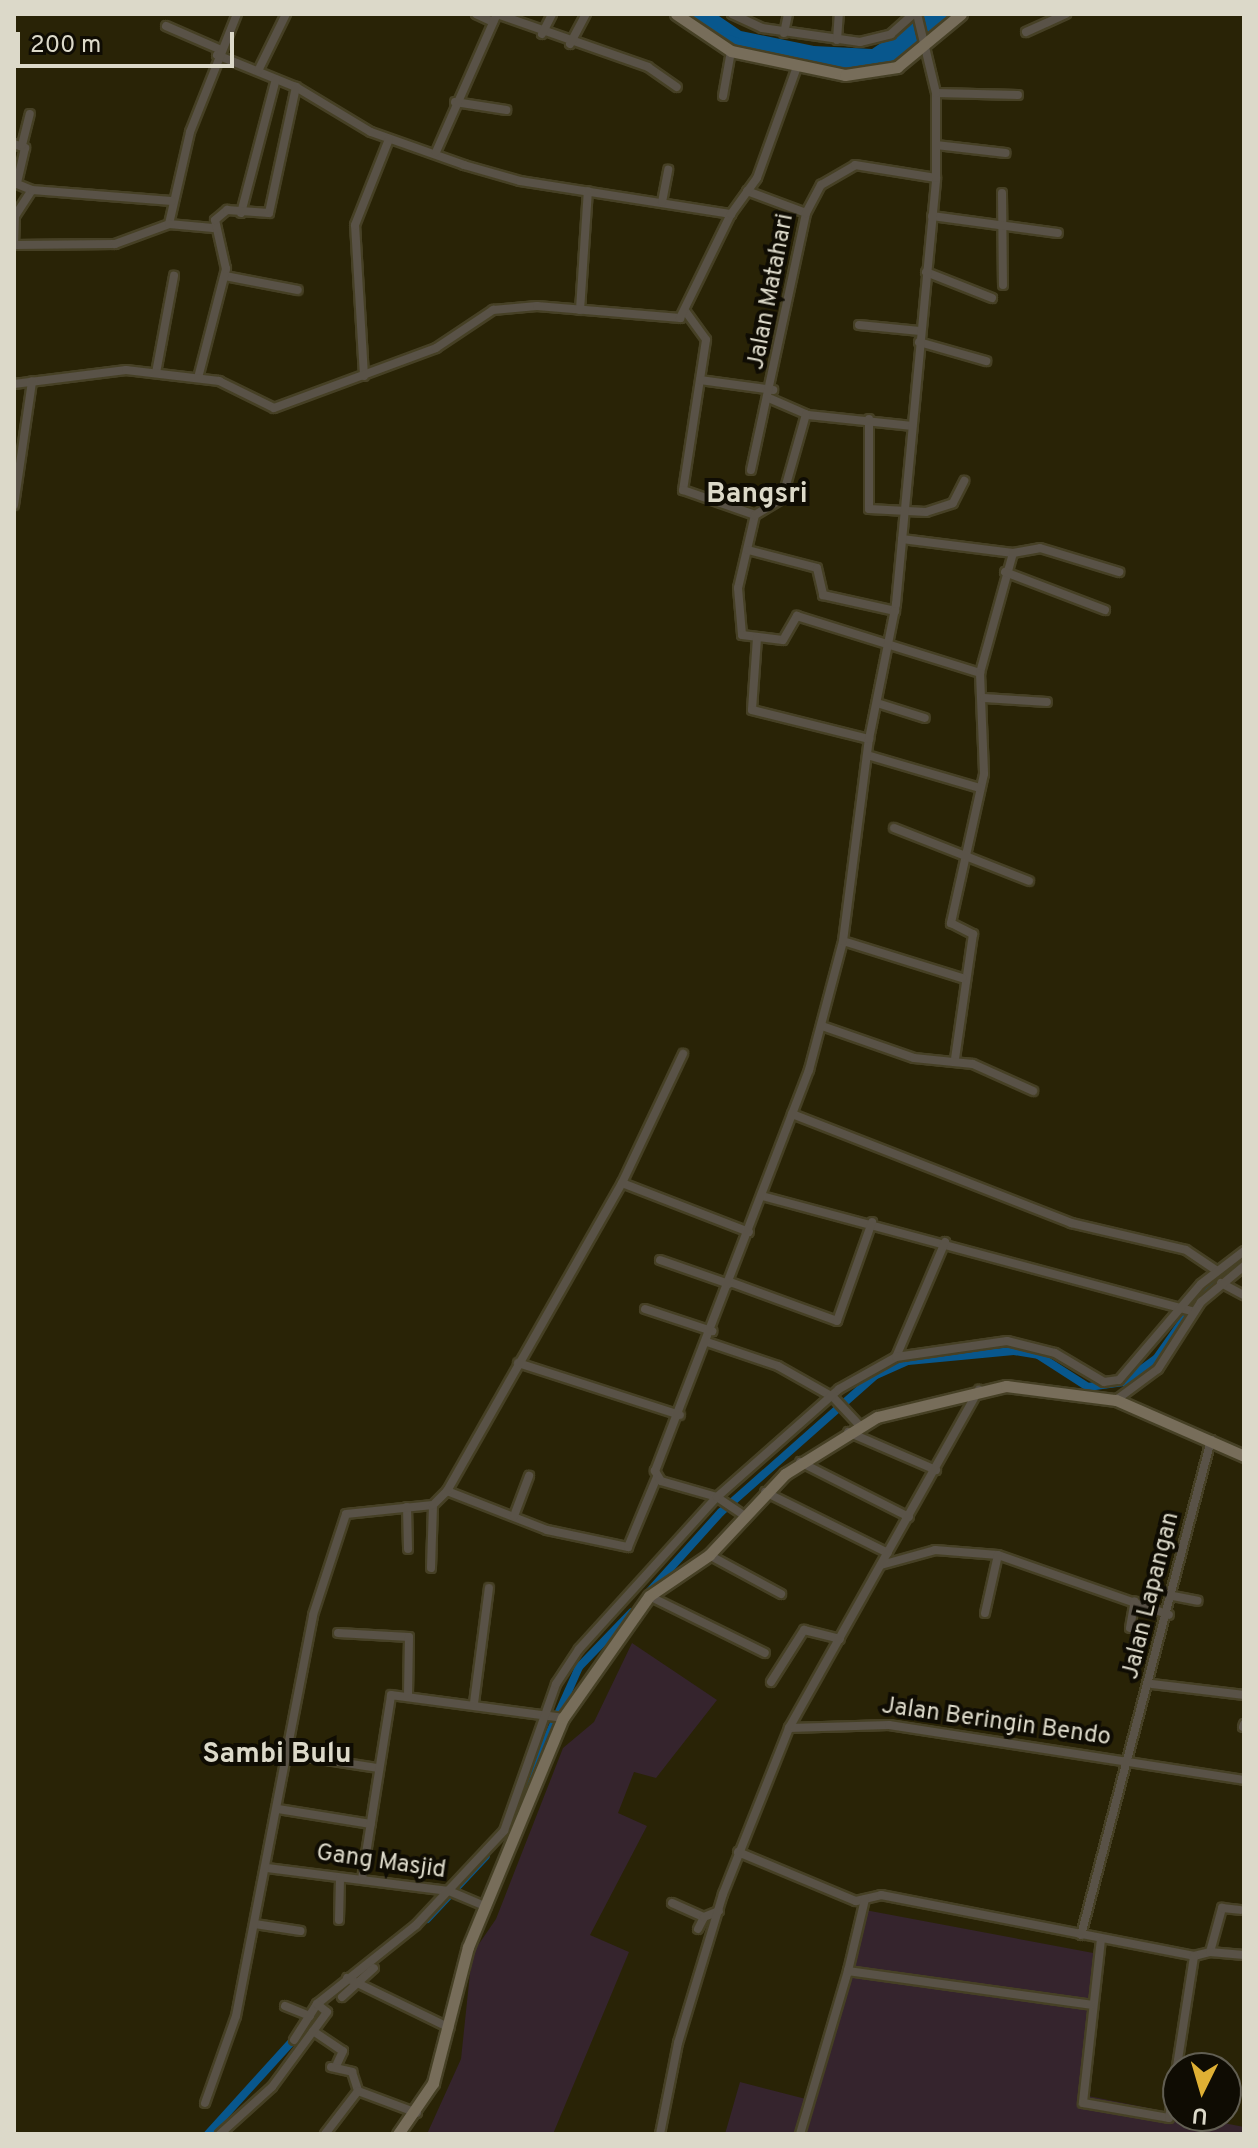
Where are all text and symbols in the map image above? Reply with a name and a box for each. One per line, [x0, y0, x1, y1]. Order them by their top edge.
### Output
scale bar [20, 16, 238, 66]
text: 200 m [30, 31, 101, 61]
street label: Jalan Matahari [743, 212, 801, 372]
district label: Bangsri [706, 478, 808, 512]
street label: Jalan Lapangan [1117, 1509, 1187, 1683]
street label: Jalan Beringin Bendo [880, 1693, 1112, 1753]
district label: Sambi Bulu [202, 1738, 352, 1772]
street label: Gang Masjid [314, 1840, 448, 1886]
north arrow [1162, 2052, 1242, 2132]
text: U [1191, 2100, 1209, 2129]

